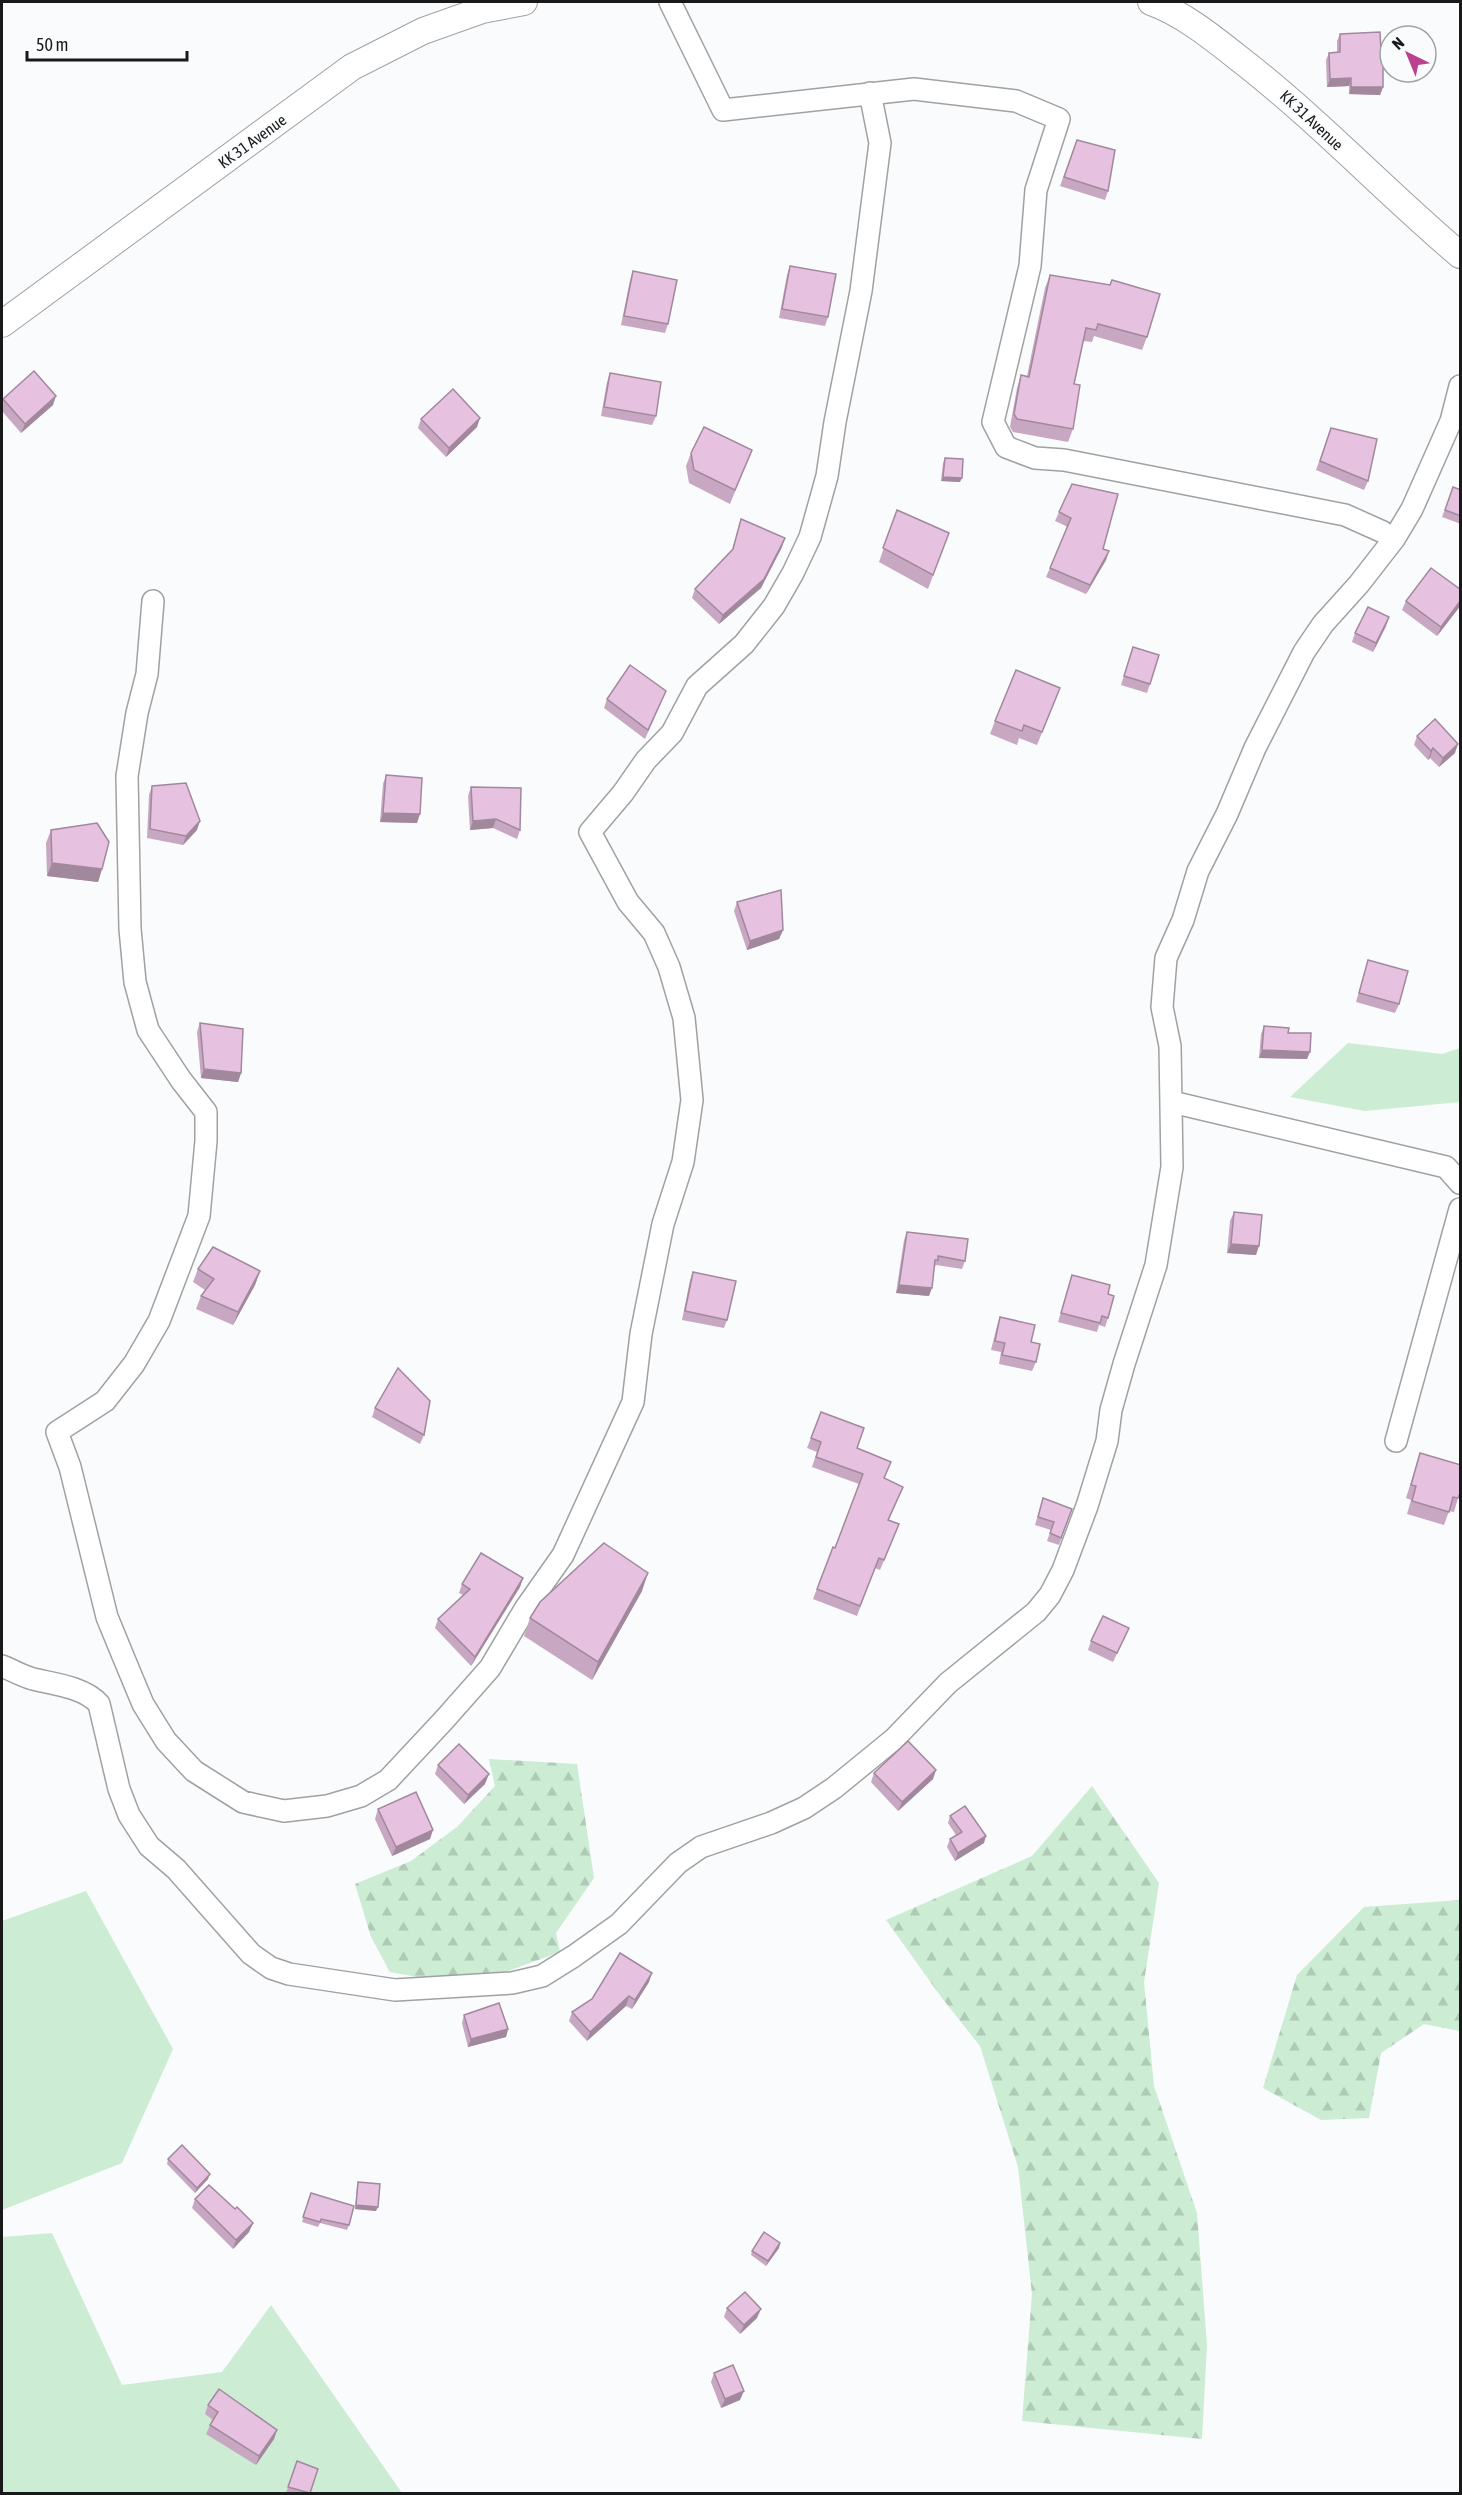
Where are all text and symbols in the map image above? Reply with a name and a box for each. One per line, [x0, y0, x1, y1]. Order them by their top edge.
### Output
scale bar [27, 24, 188, 62]
north arrow [1378, 24, 1438, 84]
text: N [1388, 33, 1407, 53]
text: 50 m [36, 34, 68, 55]
street label: KK 31 Avenue [1277, 86, 1347, 154]
street label: KK 31 Avenue [215, 110, 289, 172]

